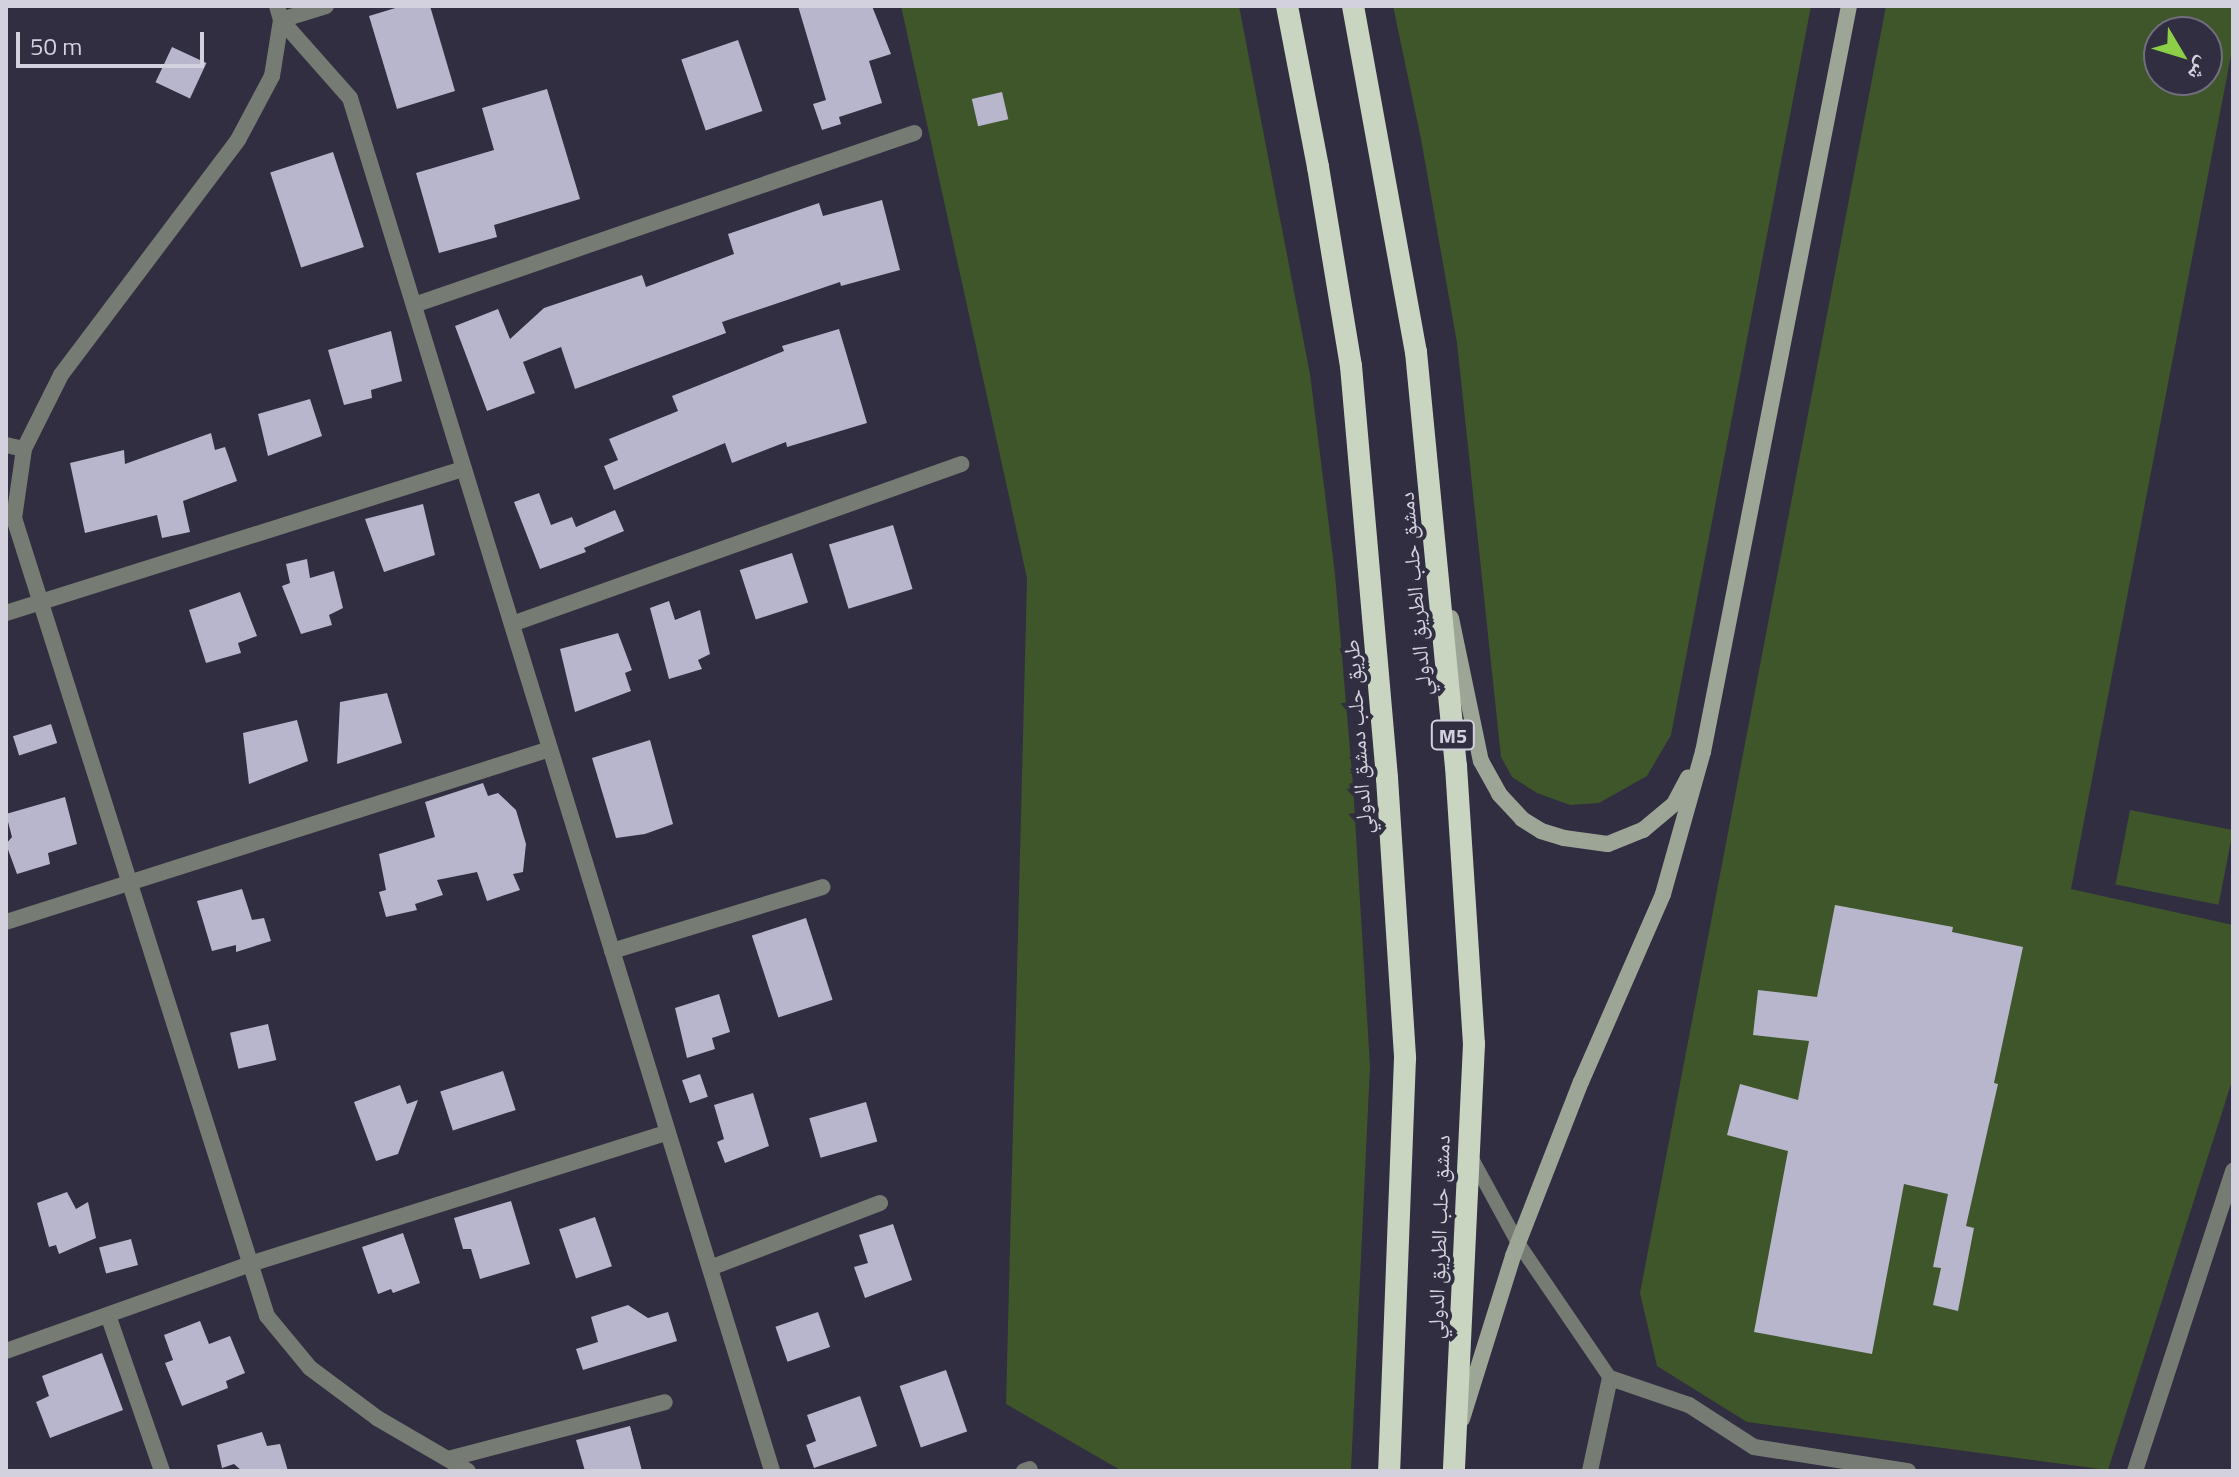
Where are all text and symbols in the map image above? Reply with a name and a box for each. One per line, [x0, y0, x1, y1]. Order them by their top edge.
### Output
scale bar [20, 16, 208, 66]
north arrow [2143, 16, 2223, 96]
text: 50 m [30, 28, 82, 64]
text: ش [2180, 50, 2221, 89]
street label: دمشق حلب الطريق الدولي [1393, 491, 1437, 697]
street label: طريق حلب دمشق الدولي [1338, 639, 1378, 835]
road number: M5 [1429, 719, 1477, 751]
street label: دمشق حلب الطريق الدولي [1422, 1134, 1456, 1340]

